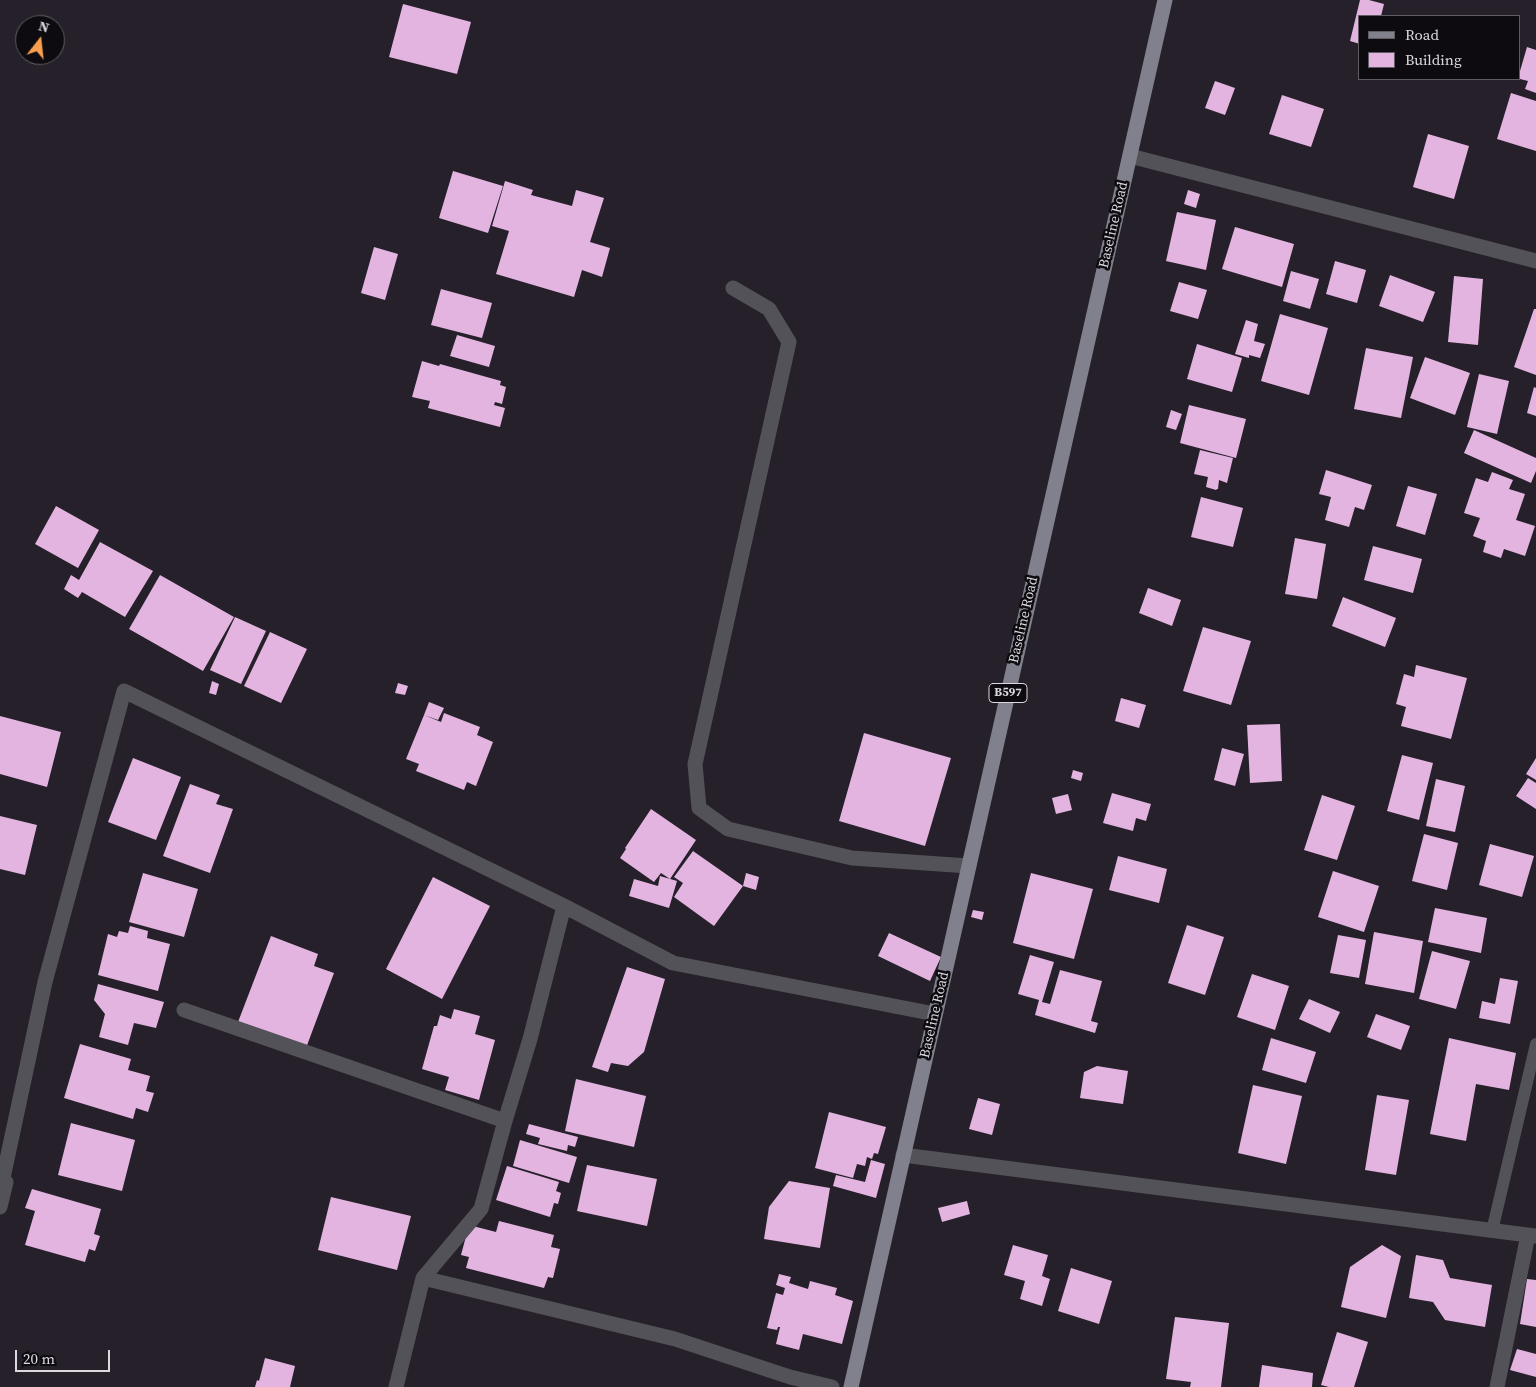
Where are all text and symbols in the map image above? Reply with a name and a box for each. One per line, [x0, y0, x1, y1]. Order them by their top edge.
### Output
north arrow [15, 15, 65, 65]
legend [1358, 15, 1521, 80]
text: N [36, 16, 52, 38]
text: Road [1405, 24, 1439, 45]
text: Building [1405, 49, 1462, 70]
street label: Baseline Road [1096, 180, 1132, 270]
street label: Baseline Road [1006, 575, 1042, 665]
road number: B597 [989, 684, 1027, 702]
street label: Baseline Road [917, 970, 953, 1060]
scale bar [18, 1340, 112, 1372]
text: 20 m [23, 1348, 55, 1369]

